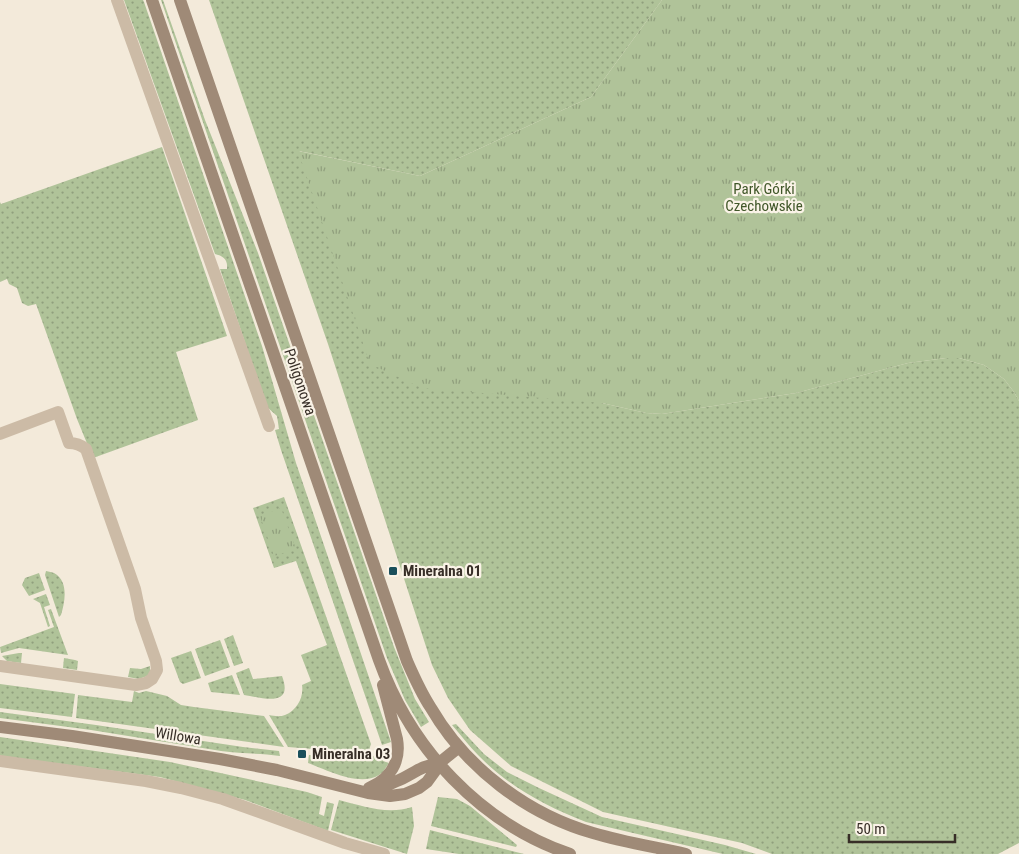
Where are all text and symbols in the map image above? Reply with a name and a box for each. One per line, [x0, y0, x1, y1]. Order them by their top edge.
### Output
park label: Park Górki Czechowskie [725, 180, 803, 215]
street label: Poligonowa [280, 346, 320, 418]
place label: Mineralna 01 [403, 562, 481, 580]
marker: Mineralna 01 [387, 565, 399, 577]
street label: Willowa [154, 723, 202, 749]
place label: Mineralna 03 [312, 745, 390, 763]
marker: Mineralna 03 [296, 748, 308, 760]
scale bar [849, 812, 955, 844]
text: 50 m [856, 820, 886, 838]

